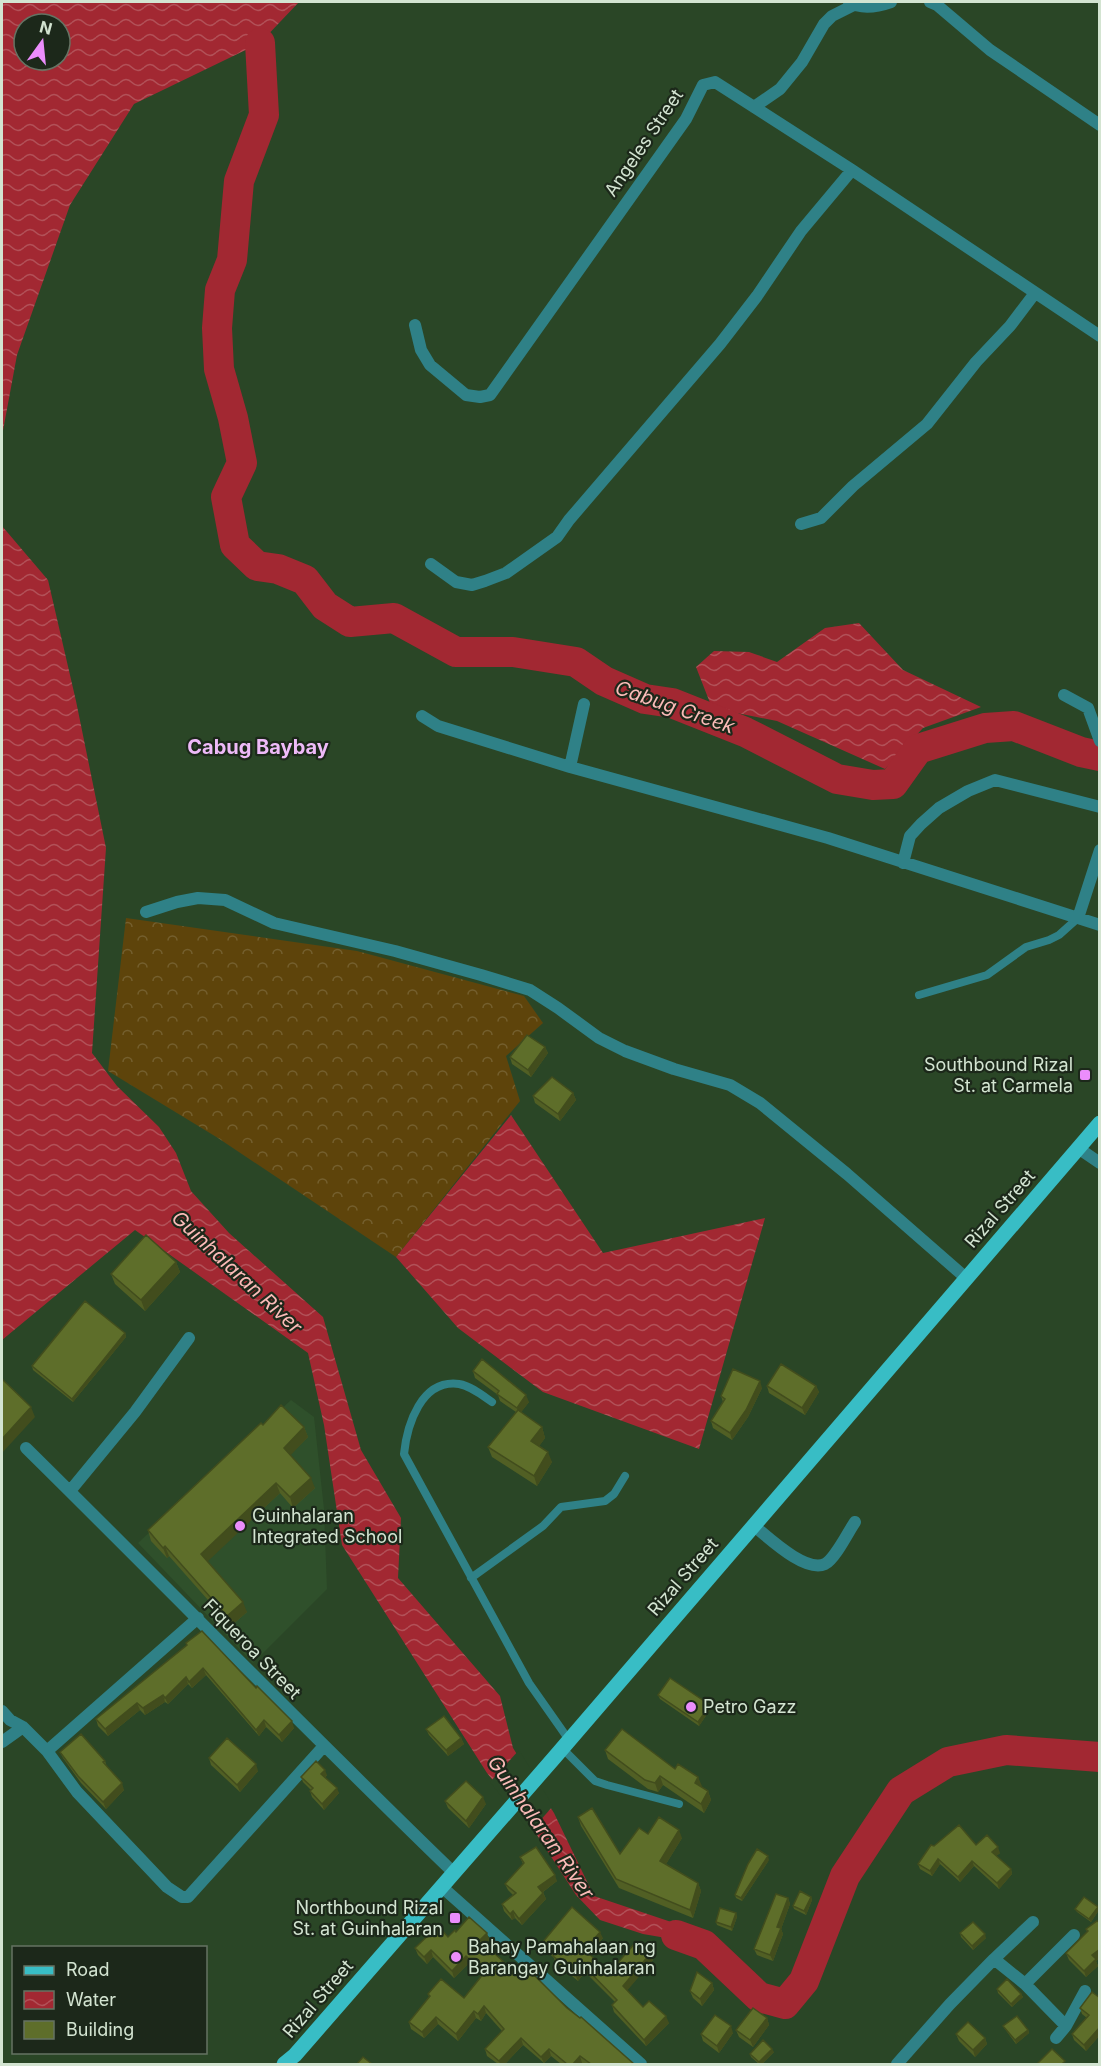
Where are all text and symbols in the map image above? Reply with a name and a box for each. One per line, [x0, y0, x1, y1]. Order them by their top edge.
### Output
north arrow [12, 12, 72, 72]
text: N [37, 16, 54, 39]
street label: Angeles Street [600, 85, 687, 200]
water label: Cabug Creek [612, 675, 739, 739]
district label: Cabug Baybay [187, 735, 329, 759]
place label: Southbound Rizal St. at Carmela [924, 1054, 1073, 1096]
marker: Southbound Rizal St. at Carmela [1078, 1068, 1092, 1082]
street label: Rizal Street [960, 1165, 1039, 1252]
water label: Guinhalaran River [167, 1206, 307, 1339]
place label: Guinhalaran Integrated School [252, 1505, 402, 1547]
marker: Guinhalaran Integrated School [233, 1519, 247, 1533]
street label: Rizal Street [643, 1533, 722, 1620]
street label: Fiqueroa Street [199, 1594, 305, 1703]
place label: Petro Gazz [703, 1696, 797, 1717]
marker: Petro Gazz [684, 1700, 698, 1714]
water label: Guinhalaran River [483, 1751, 600, 1904]
place label: Northbound Rizal St. at Guinhalaran [292, 1897, 443, 1939]
marker: Northbound Rizal St. at Guinhalaran [448, 1911, 462, 1925]
place label: Bahay Pamahalaan ng Barangay Guinhalaran [468, 1936, 656, 1978]
legend [12, 1946, 207, 2054]
marker: Bahay Pamahalaan ng Barangay Guinhalaran [449, 1950, 463, 1964]
street label: Rizal Street [278, 1955, 357, 2042]
text: Road [66, 1959, 109, 1980]
text: Water [66, 1989, 116, 2010]
text: Building [66, 2019, 134, 2040]

